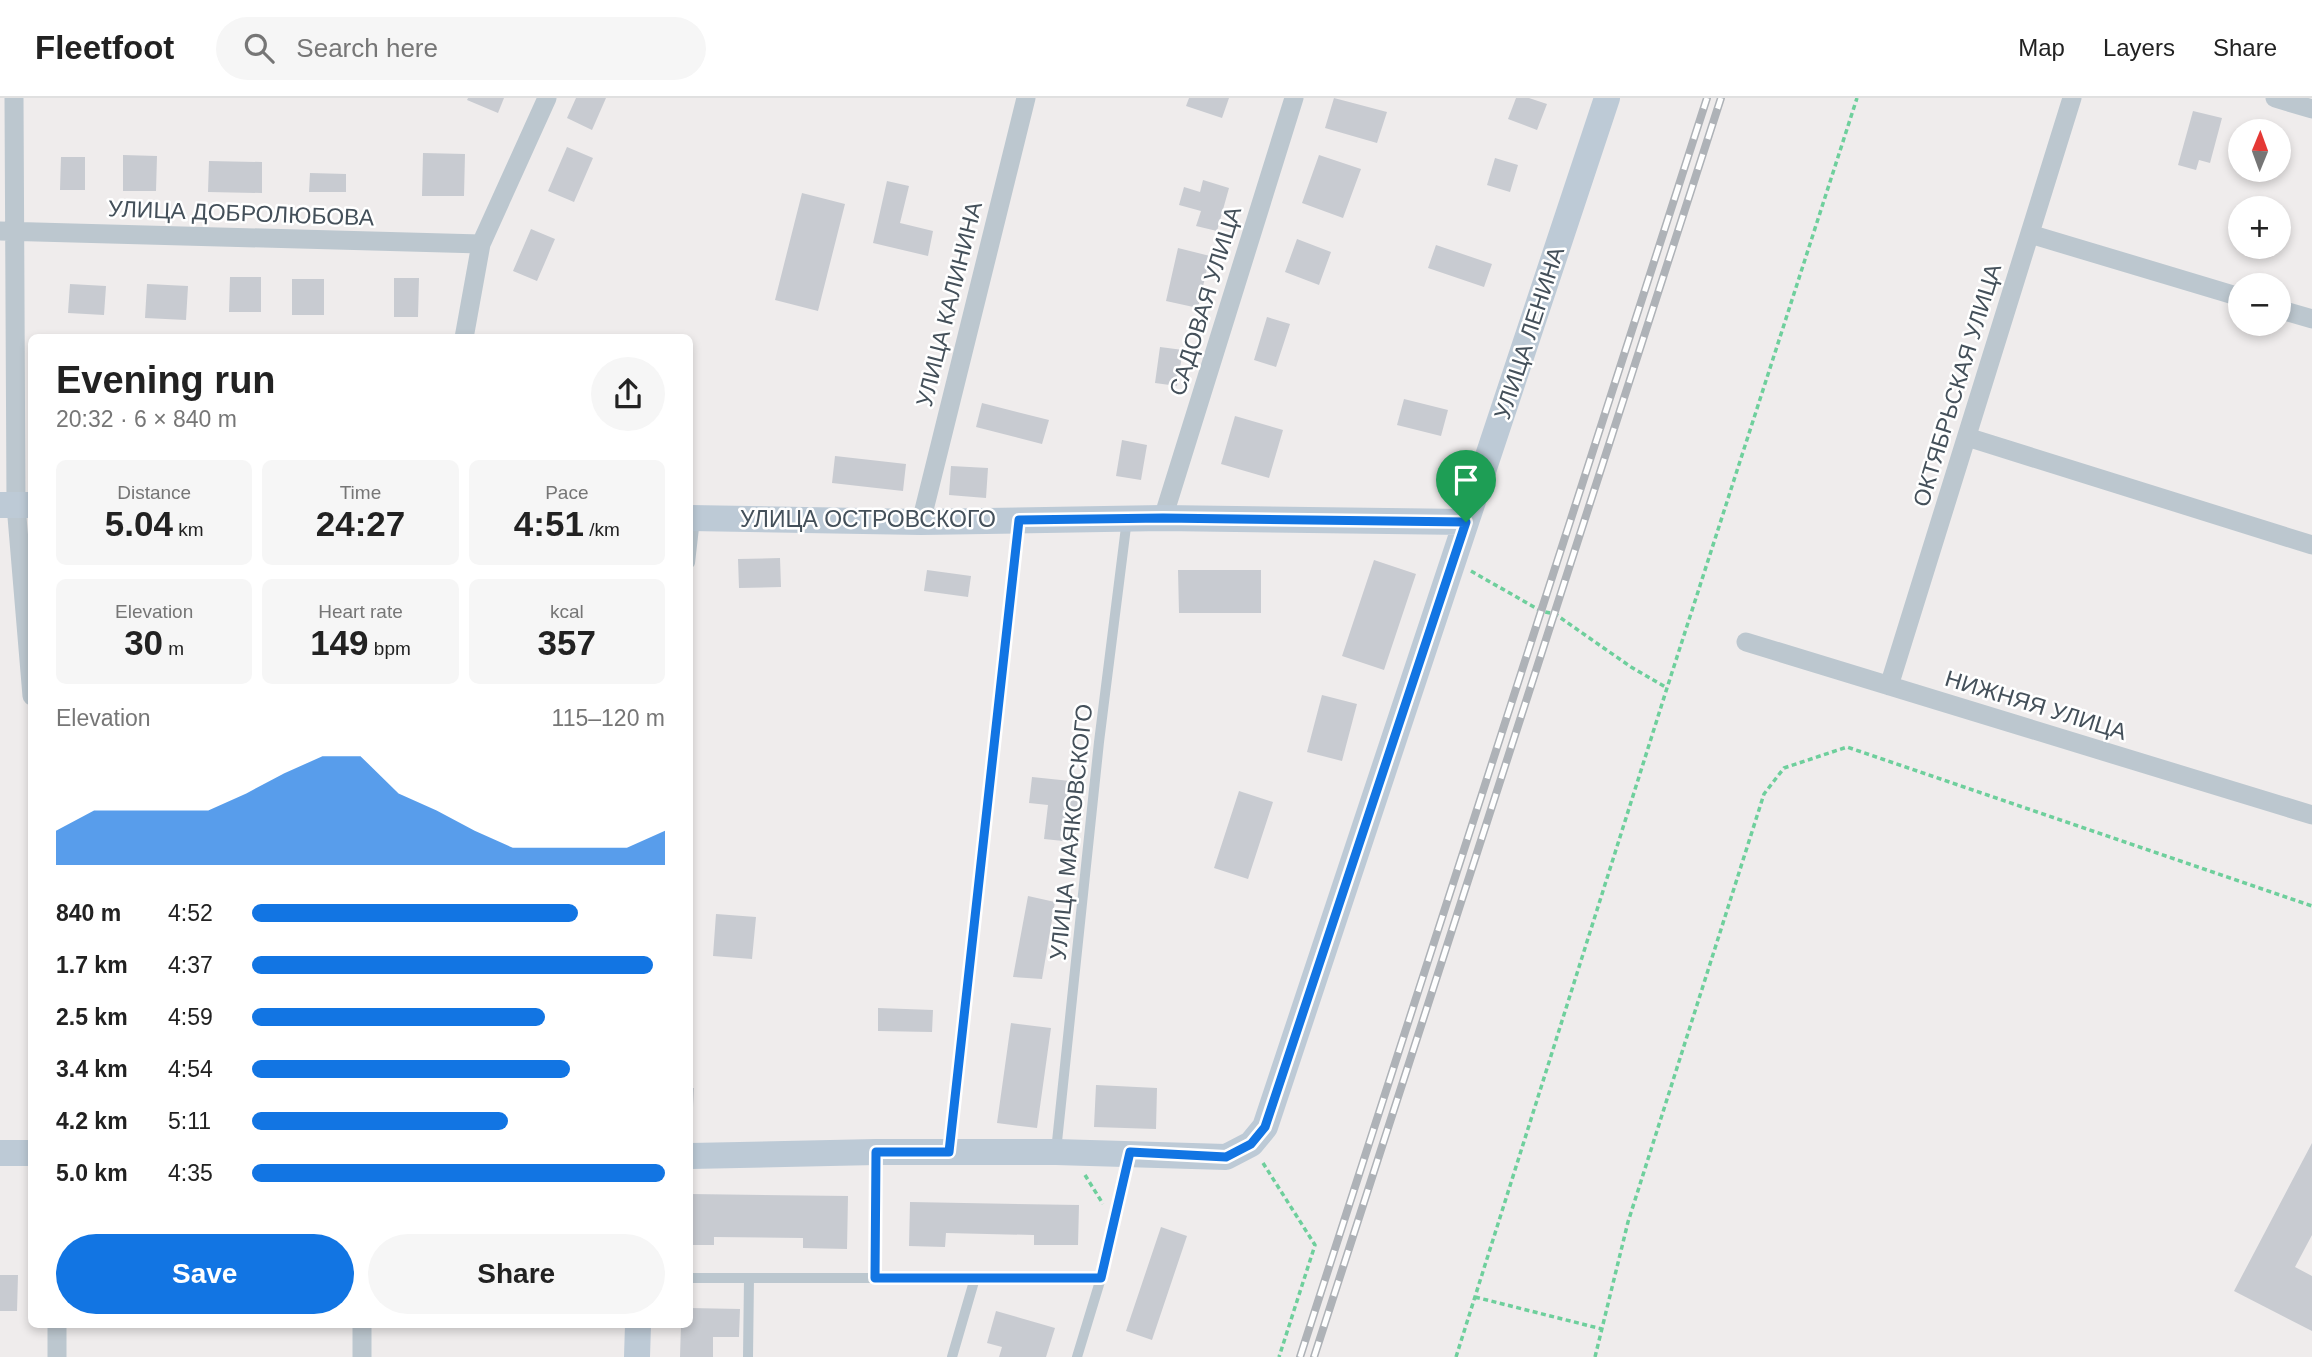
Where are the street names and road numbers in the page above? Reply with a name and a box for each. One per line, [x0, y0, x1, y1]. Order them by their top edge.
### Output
street label: УЛИЦА ДОБРОЛЮБОВА [108, 195, 375, 231]
street label: УЛИЦА КАЛИНИНА [911, 198, 987, 409]
street label: САДОВАЯ УЛИЦА [1164, 203, 1246, 399]
street label: УЛИЦА ЛЕНИНА [1489, 243, 1569, 422]
street label: ОКТЯБРЬСКАЯ УЛИЦА [1908, 260, 2007, 510]
street label: УЛИЦА ОСТРОВСКОГО [740, 506, 996, 532]
street label: НИЖНЯЯ УЛИЦА [1942, 665, 2131, 745]
street label: УЛИЦА МАЯКОВСКОГО [1045, 703, 1097, 961]

